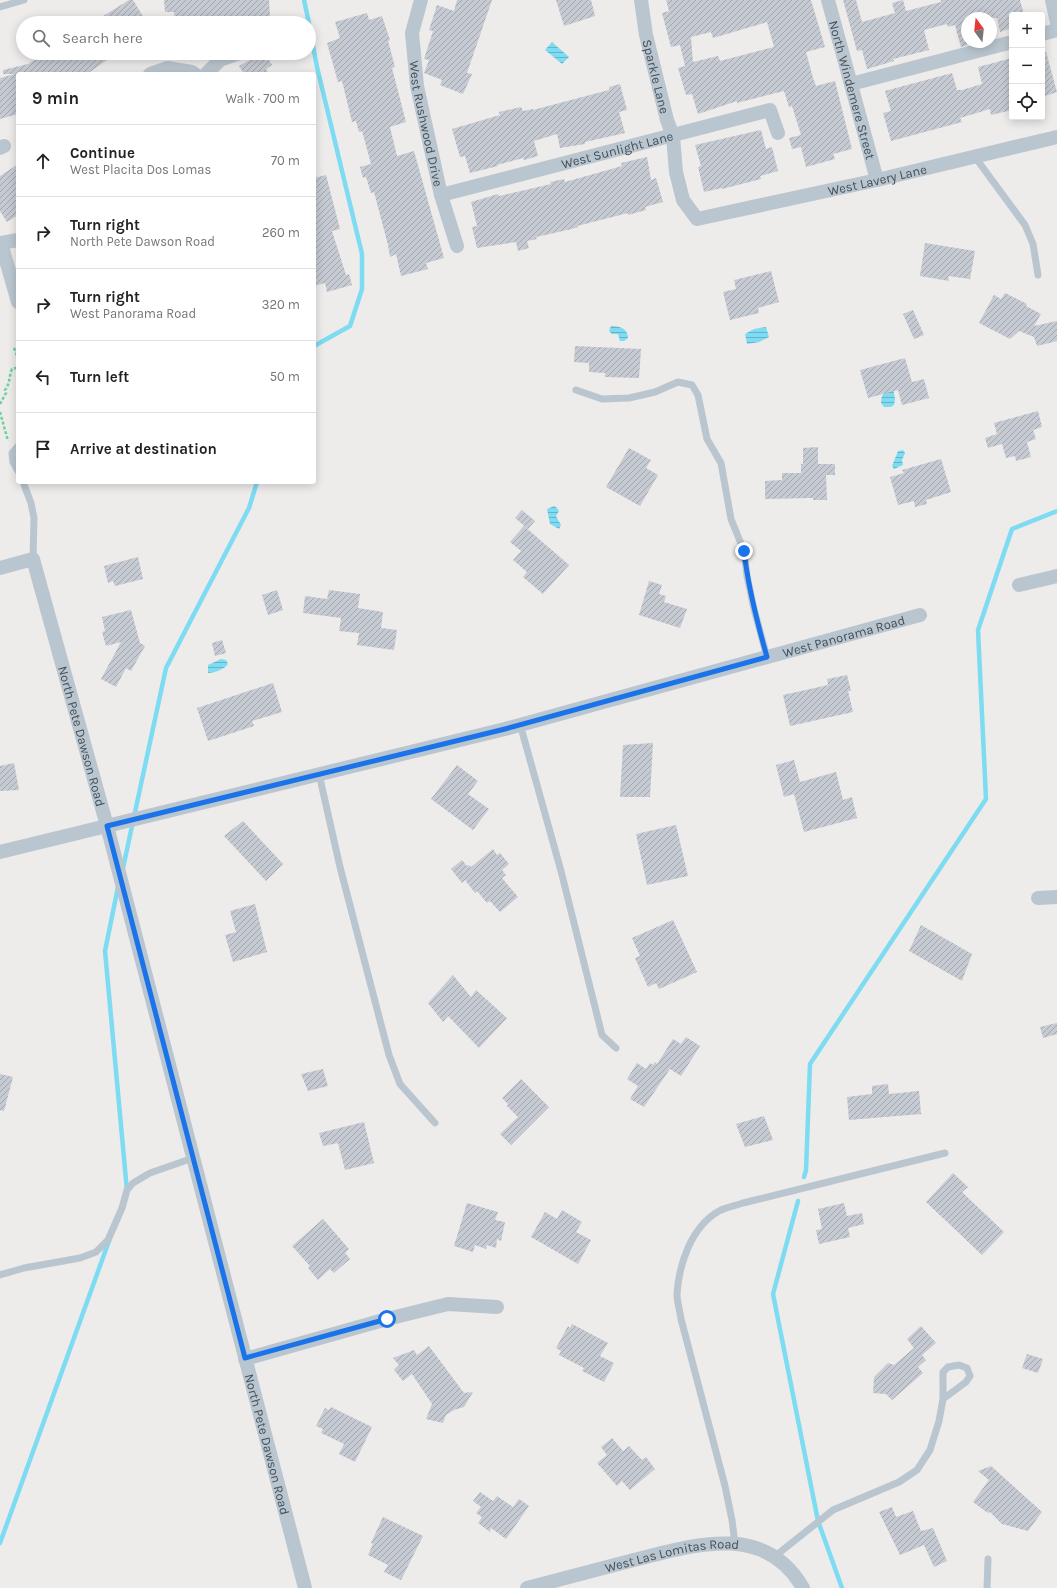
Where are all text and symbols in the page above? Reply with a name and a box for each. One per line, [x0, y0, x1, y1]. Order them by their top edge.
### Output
north arrow [961, 12, 997, 48]
map controls [1009, 12, 1045, 120]
button: + [1009, 12, 1045, 48]
search box [16, 16, 316, 60]
street label: North Windemere Street [826, 19, 878, 161]
icon: search [30, 27, 52, 49]
text: Search here [62, 29, 143, 47]
street label: Sparkle Lane [639, 38, 672, 115]
button: − [1009, 48, 1045, 84]
street label: West Rushwood Drive [407, 60, 446, 188]
button: locate [1009, 84, 1045, 120]
text: 9 min [32, 88, 79, 108]
text: Walk · 700 m [225, 91, 300, 106]
street label: West Sunlight Lane [560, 128, 675, 172]
text: Continue [70, 144, 135, 162]
icon: ahead [32, 150, 54, 172]
text: 70 m [271, 153, 300, 168]
street label: West Lavery Lane [826, 161, 928, 198]
text: West Placita Dos Lomas [70, 162, 211, 177]
text: Turn right [70, 216, 140, 234]
icon: right [32, 222, 54, 244]
text: 260 m [262, 225, 300, 240]
text: North Pete Dawson Road [70, 234, 215, 249]
text: Turn right [70, 288, 140, 306]
icon: right [32, 294, 54, 316]
text: 320 m [262, 297, 300, 312]
text: West Panorama Road [70, 306, 196, 321]
icon: left [32, 366, 54, 388]
text: Turn left [70, 368, 129, 386]
text: 50 m [270, 369, 300, 384]
icon: arrive [32, 438, 54, 460]
text: Arrive at destination [70, 440, 217, 458]
route end [735, 542, 753, 560]
street label: West Panorama Road [781, 612, 907, 660]
street label: North Pete Dawson Road [55, 664, 108, 808]
route start [378, 1310, 396, 1328]
street label: North Pete Dawson Road [242, 1372, 293, 1516]
street label: West Las Lomitas Road [603, 1536, 740, 1575]

